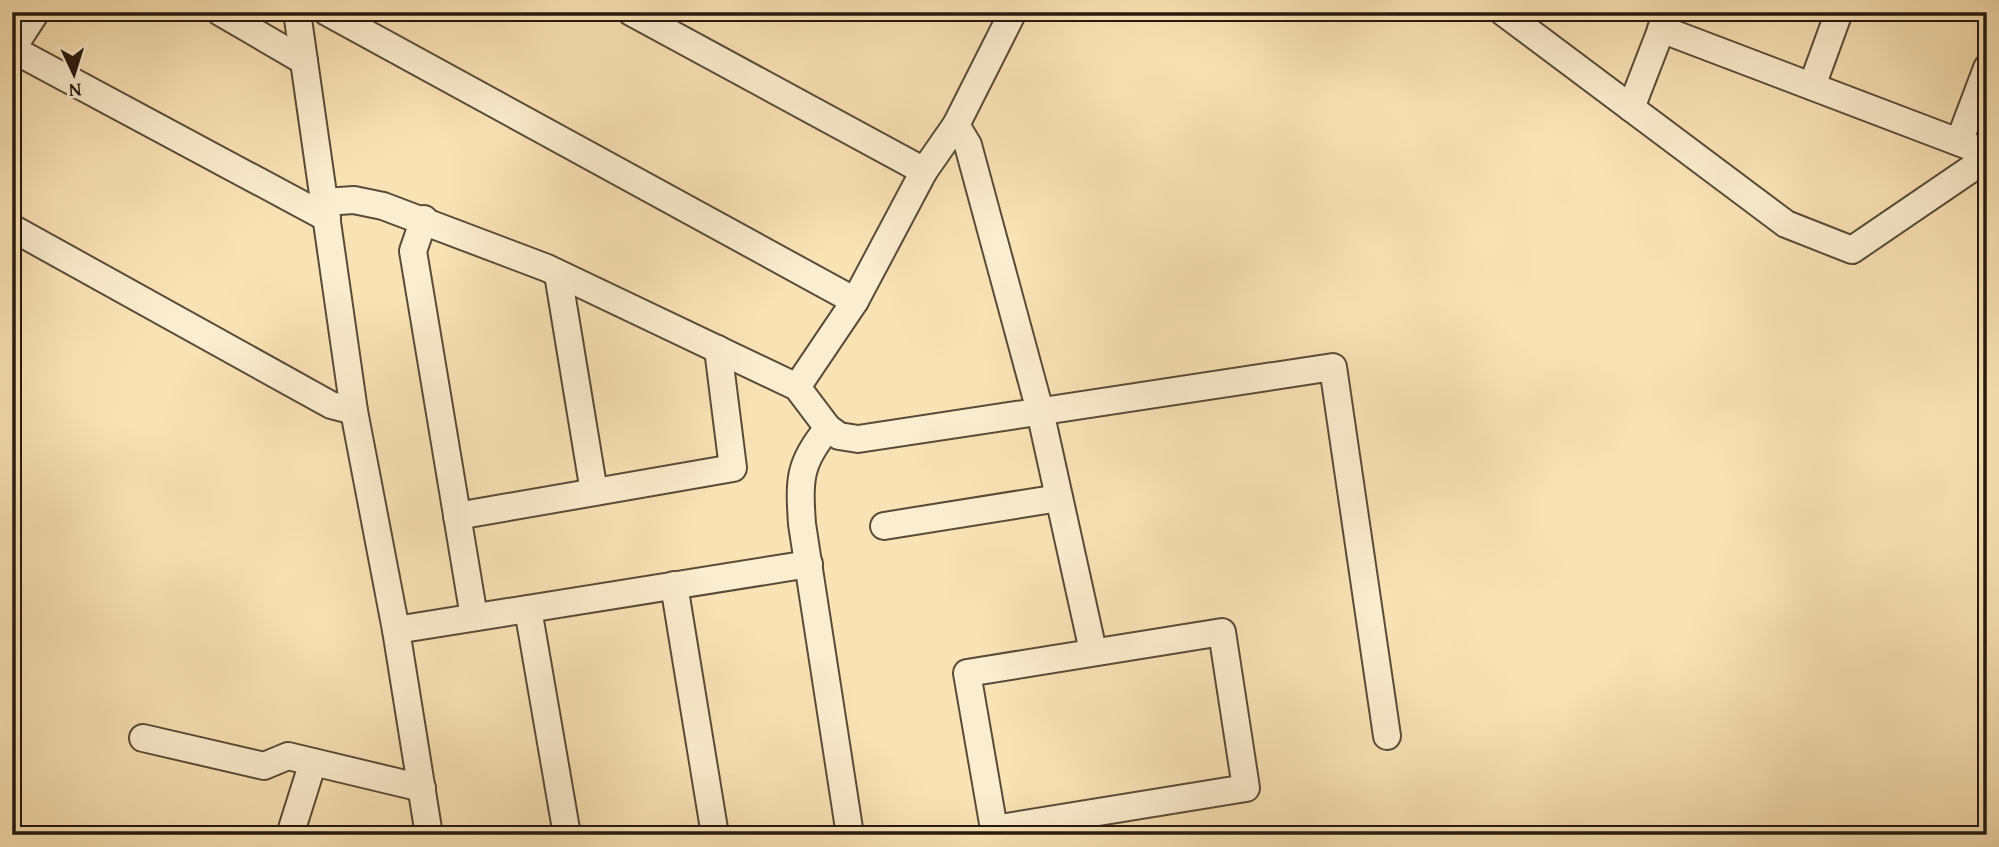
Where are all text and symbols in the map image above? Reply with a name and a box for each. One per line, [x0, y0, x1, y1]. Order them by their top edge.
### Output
north arrow [38, 38, 108, 108]
text: N [68, 77, 82, 105]

